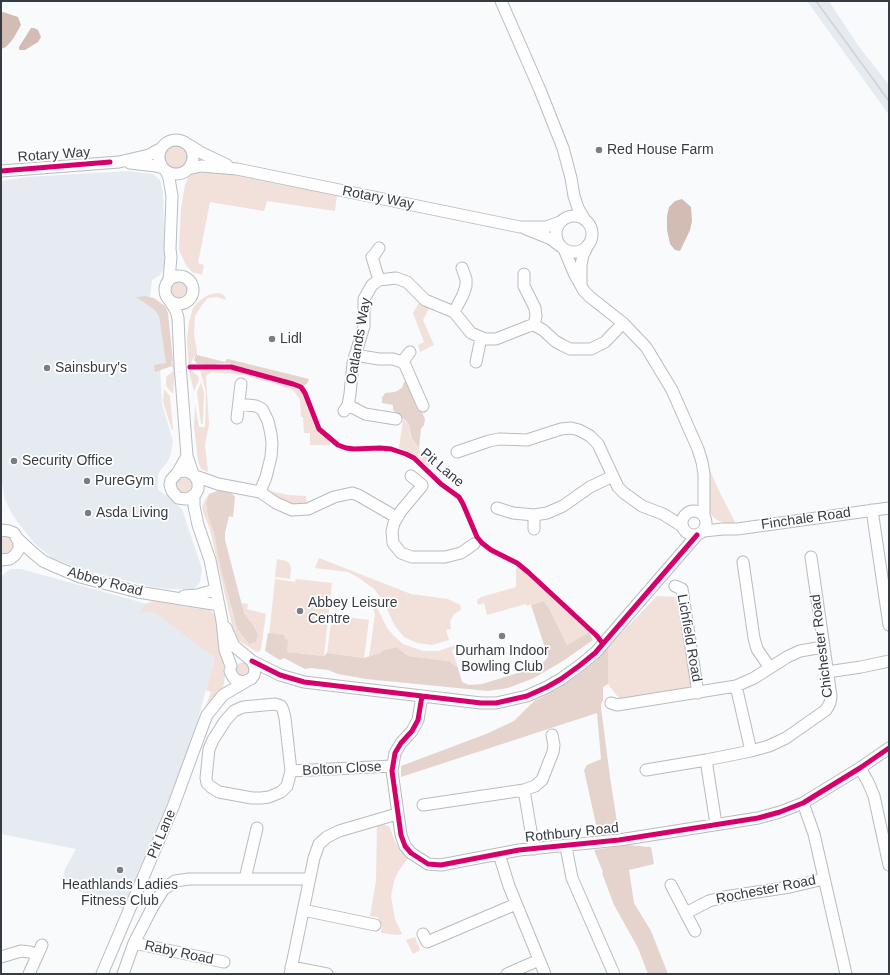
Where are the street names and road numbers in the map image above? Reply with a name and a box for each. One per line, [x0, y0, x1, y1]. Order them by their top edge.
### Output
street label: Rotary Way [17, 144, 91, 166]
street label: Rotary Way [341, 183, 415, 213]
street label: Oatlands Way [343, 297, 375, 385]
street label: Pit Lane [417, 445, 467, 491]
street label: Finchale Road [760, 504, 852, 534]
street label: Abbey Road [66, 564, 144, 600]
street label: Lichfield Road [673, 593, 705, 683]
street label: Chichester Road [807, 593, 837, 699]
street label: Bolton Close [302, 759, 382, 779]
street label: Pit Lane [144, 807, 180, 861]
street label: Rothbury Road [524, 820, 620, 846]
street label: Rochester Road [715, 872, 817, 908]
street label: Raby Road [143, 938, 215, 968]

